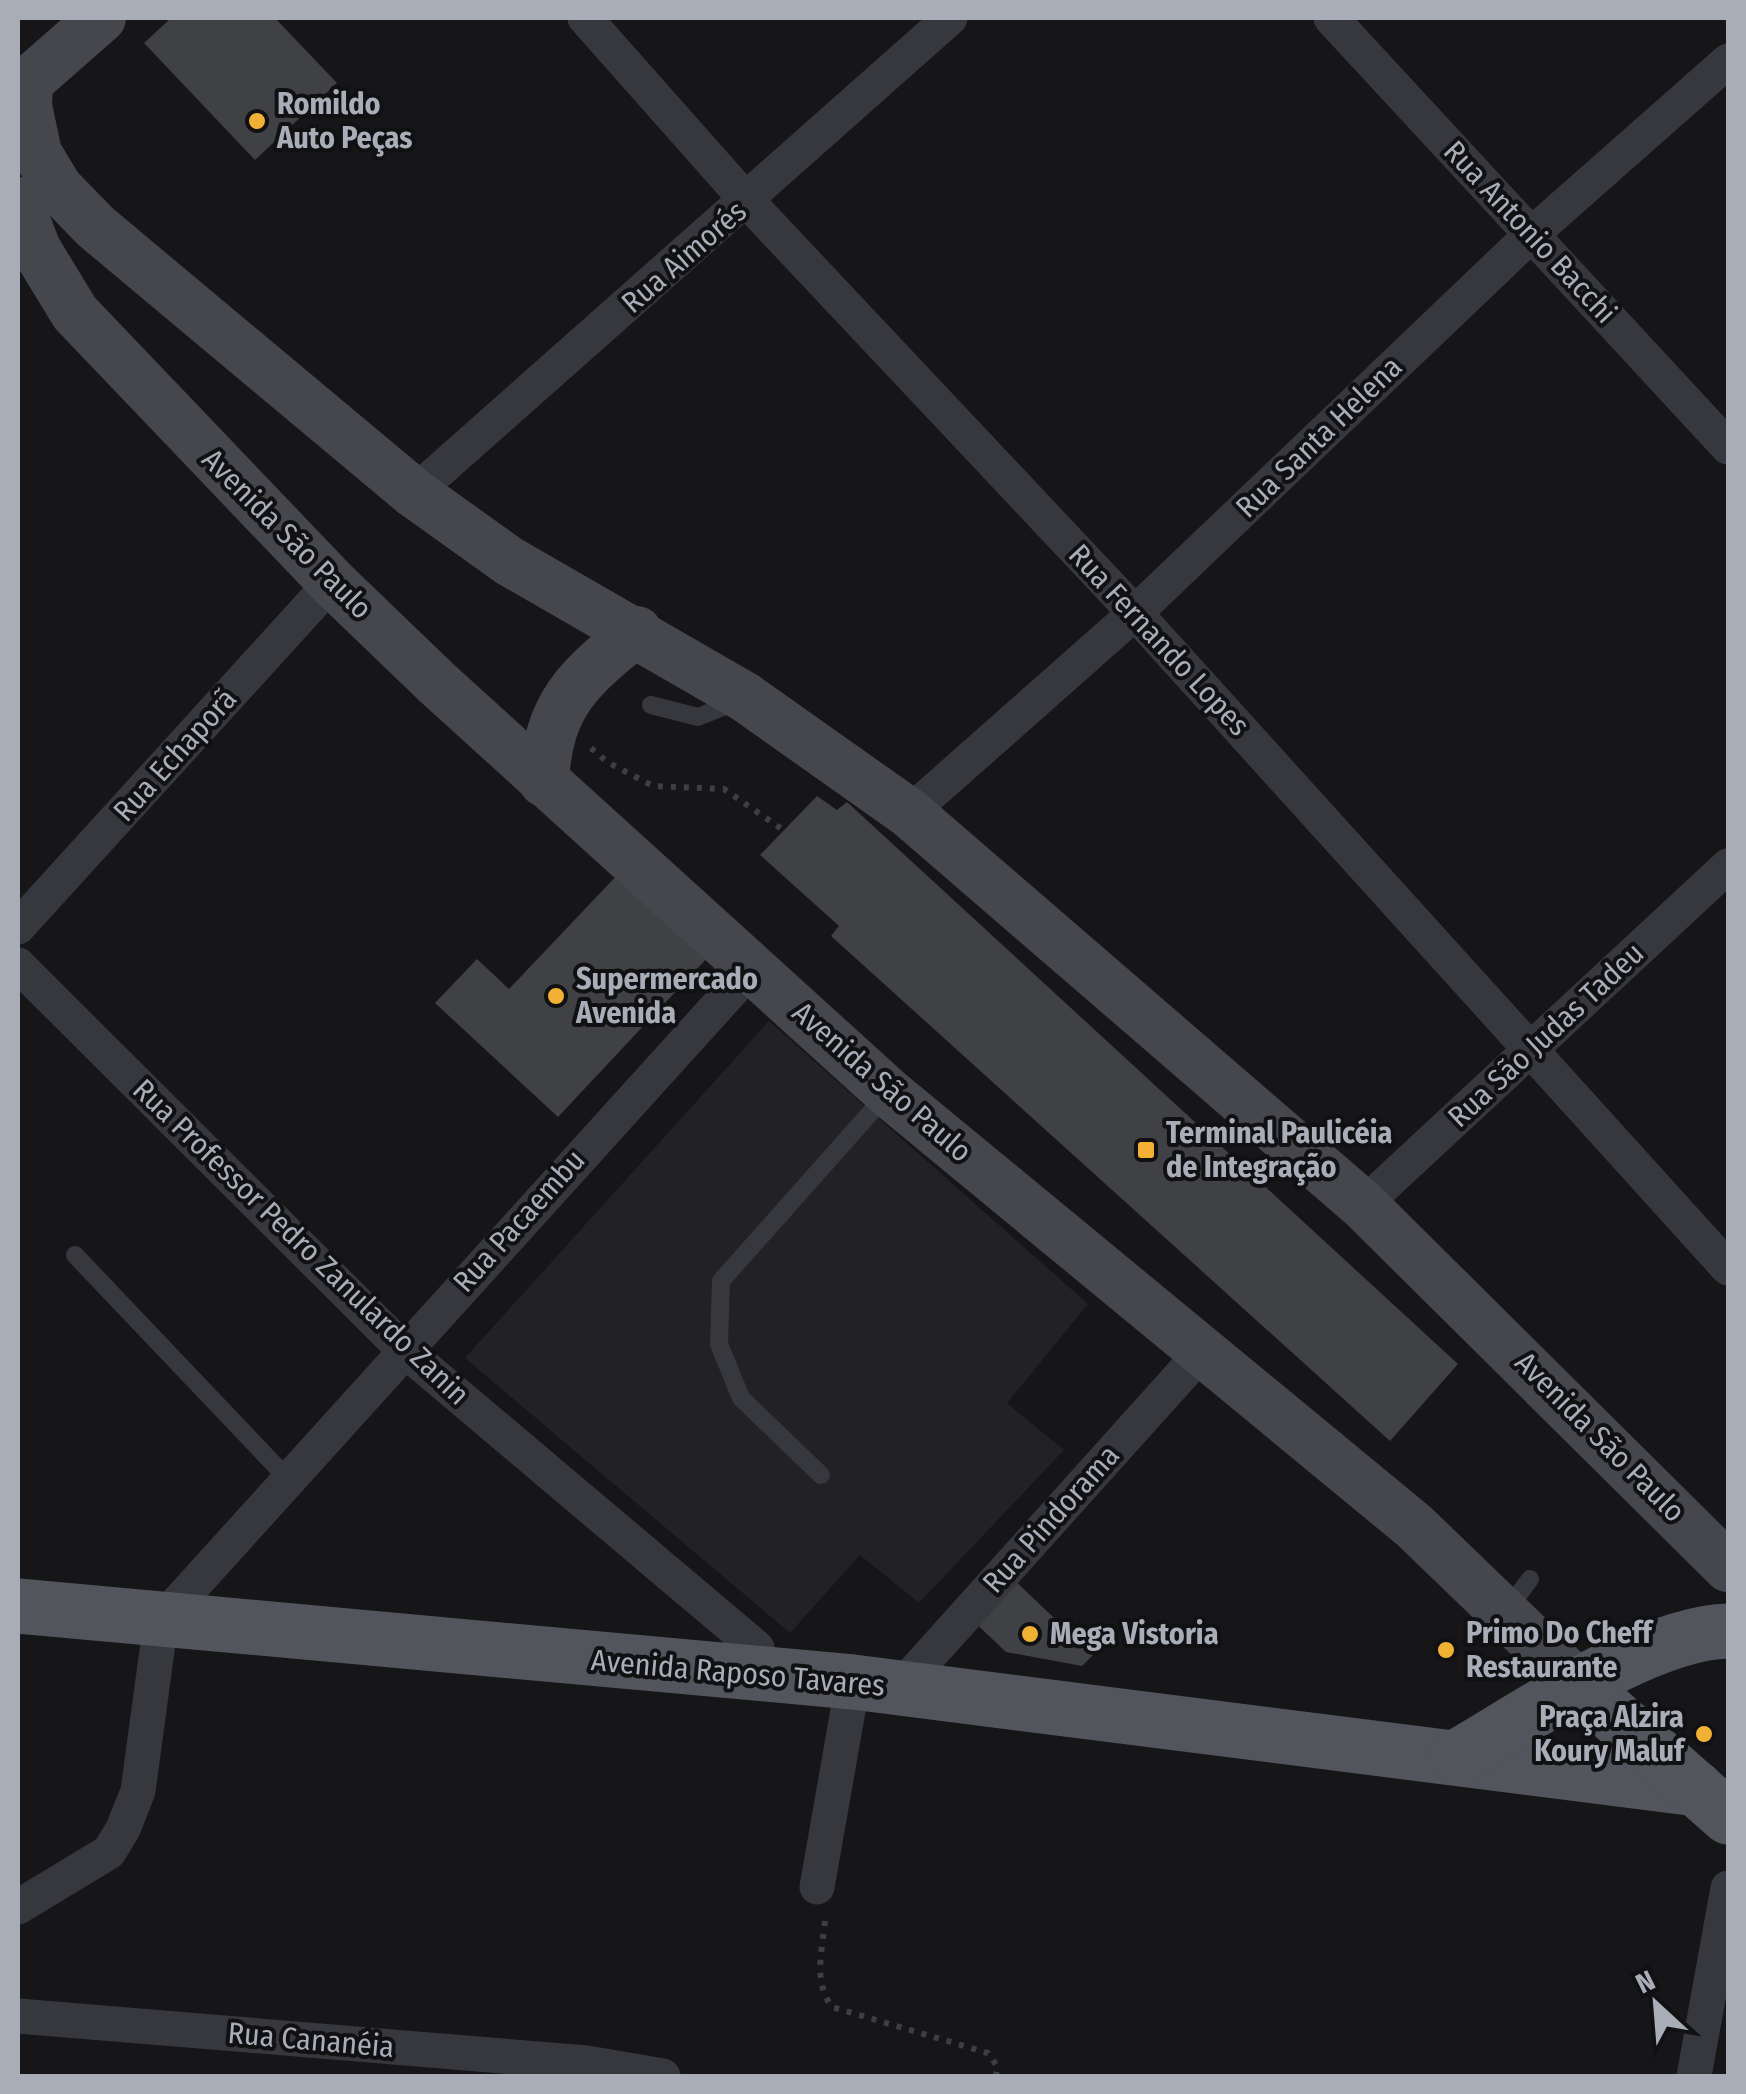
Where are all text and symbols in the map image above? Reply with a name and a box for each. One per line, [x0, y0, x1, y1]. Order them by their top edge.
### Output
place label: Romildo Auto Peças [276, 86, 412, 157]
marker: Romildo Auto Peças [246, 110, 268, 132]
street label: Rua Antonio Bacchi [1436, 133, 1624, 331]
street label: Rua Aimorés [614, 193, 754, 321]
street label: Rua Santa Helena [1229, 349, 1409, 525]
street label: Avenida São Paulo [195, 442, 379, 626]
street label: Rua Fernando Lopes [1061, 537, 1257, 743]
street label: Rua Echaporã [106, 681, 244, 829]
street label: Rua São Judas Tadeu [1441, 935, 1651, 1135]
place label: Supermercado Avenida [575, 961, 758, 1031]
marker: Supermercado Avenida [545, 985, 567, 1007]
street label: Avenida São Paulo [785, 994, 979, 1170]
street label: Rua Professor Pedro Zanulardo Zanin [125, 1072, 477, 1412]
place label: Terminal Paulicéia de Integração [1166, 1115, 1392, 1186]
marker: Terminal Paulicéia de Integração [1135, 1139, 1157, 1161]
street label: Rua Pacaembu [446, 1142, 592, 1300]
street label: Avenida São Paulo [1508, 1345, 1692, 1529]
street label: Rua Pindorama [975, 1438, 1127, 1600]
place label: Primo Do Cheff Restaurante [1466, 1615, 1654, 1685]
place label: Mega Vistoria [1050, 1616, 1219, 1652]
marker: Mega Vistoria [1019, 1623, 1041, 1645]
marker: Primo Do Cheff Restaurante [1435, 1639, 1457, 1661]
street label: Avenida Raposo Tavares [590, 1642, 886, 1704]
place label: Praça Alzira Koury Maluf [1534, 1699, 1686, 1769]
marker: Praça Alzira Koury Maluf [1693, 1723, 1715, 1745]
north arrow [1606, 1954, 1706, 2054]
text: N [1630, 1963, 1660, 2000]
street label: Rua Cananéia [226, 2015, 396, 2065]

